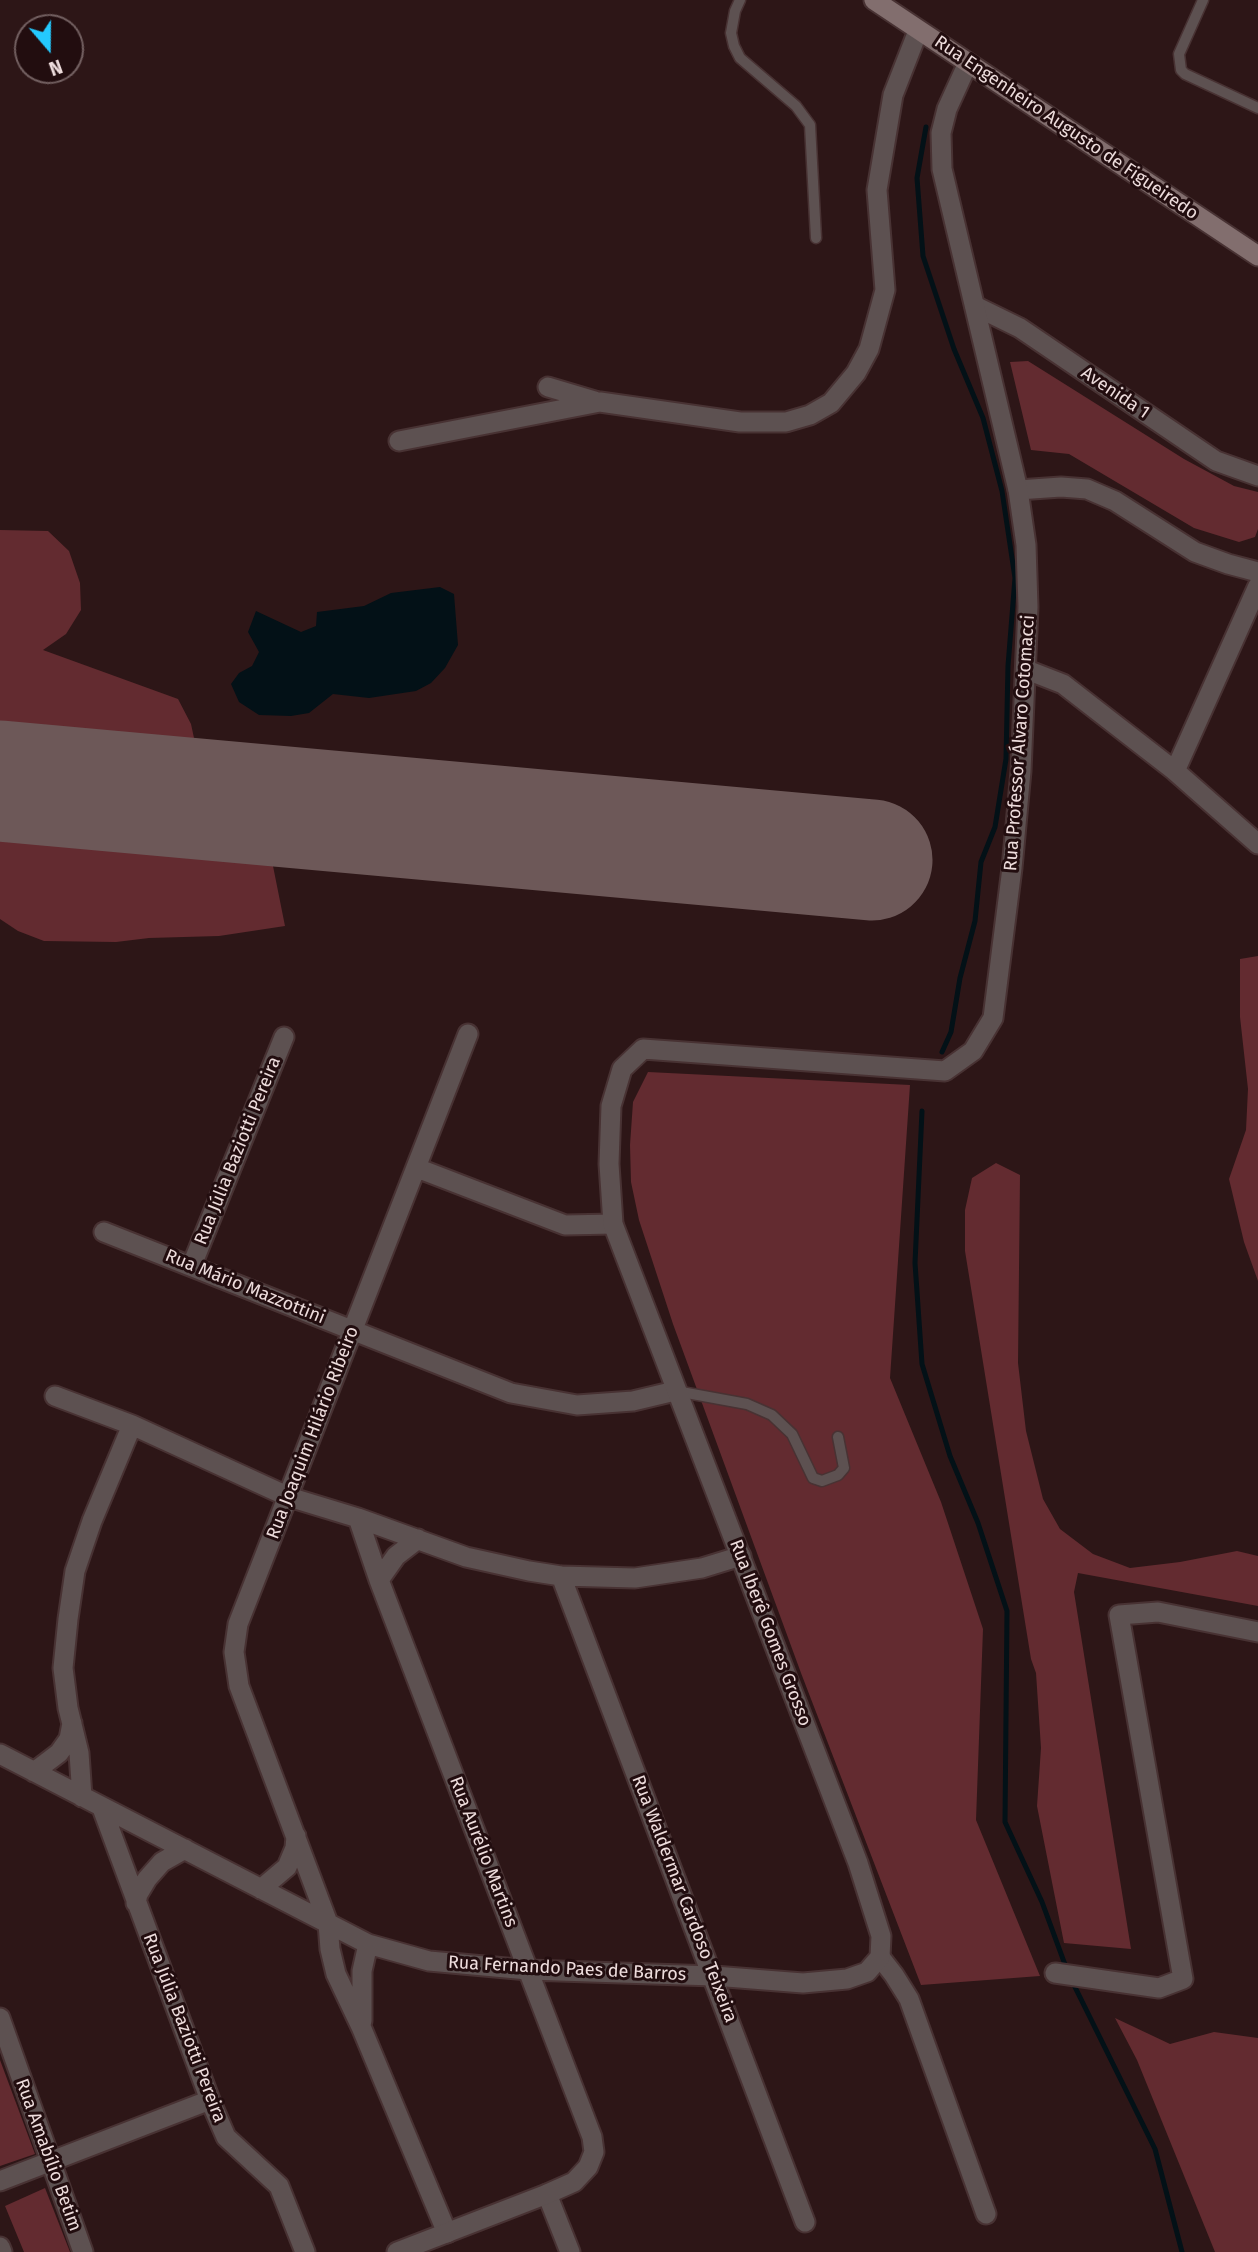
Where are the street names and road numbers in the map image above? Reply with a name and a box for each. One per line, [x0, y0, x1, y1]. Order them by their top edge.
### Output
street label: Rua Engenheiro Augusto de Figueiredo [930, 31, 1202, 225]
street label: Avenida 1 [1077, 362, 1153, 424]
street label: Rua Professor Álvaro Cotomacci [1000, 614, 1040, 872]
street label: Rua Júlia Baziotti Pereira [190, 1054, 286, 1248]
street label: Rua Mário Mazzottini [162, 1245, 328, 1329]
street label: Rua Joaquim Hilário Ribeiro [262, 1324, 364, 1542]
street label: Rua Iberê Gomes Grosso [724, 1537, 816, 1729]
street label: Rua Waldermar Cardoso Teixeira [627, 1772, 741, 2026]
street label: Rua Aurélio Martins [444, 1774, 522, 1930]
street label: Rua Júlia Baziotti Pereira [138, 1930, 230, 2126]
street label: Rua Fernando Paes de Barros [447, 1952, 687, 1986]
street label: Rua Amabílio Betim [10, 2076, 86, 2234]

